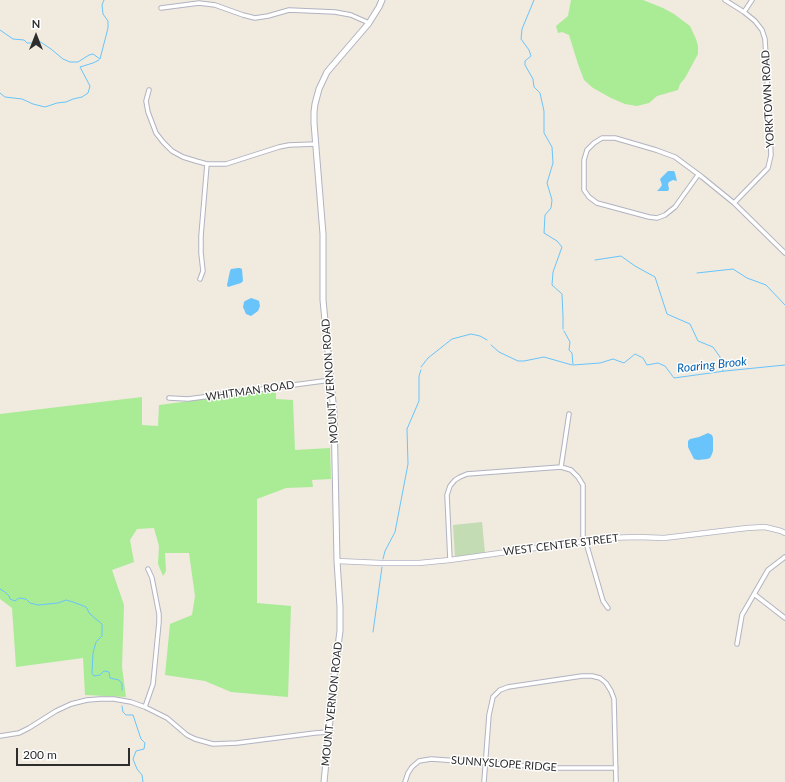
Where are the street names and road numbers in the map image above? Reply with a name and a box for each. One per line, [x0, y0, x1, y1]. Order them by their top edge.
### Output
street label: YORKTOWN ROAD [759, 50, 777, 148]
street label: MOUNT VERNON ROAD [319, 318, 341, 444]
street label: WHITMAN ROAD [205, 378, 295, 404]
street label: WEST CENTER STREET [503, 531, 619, 559]
street label: MOUNT VERNON ROAD [319, 641, 345, 767]
street label: SUNNYSLOPE RIDGE [451, 754, 557, 774]

